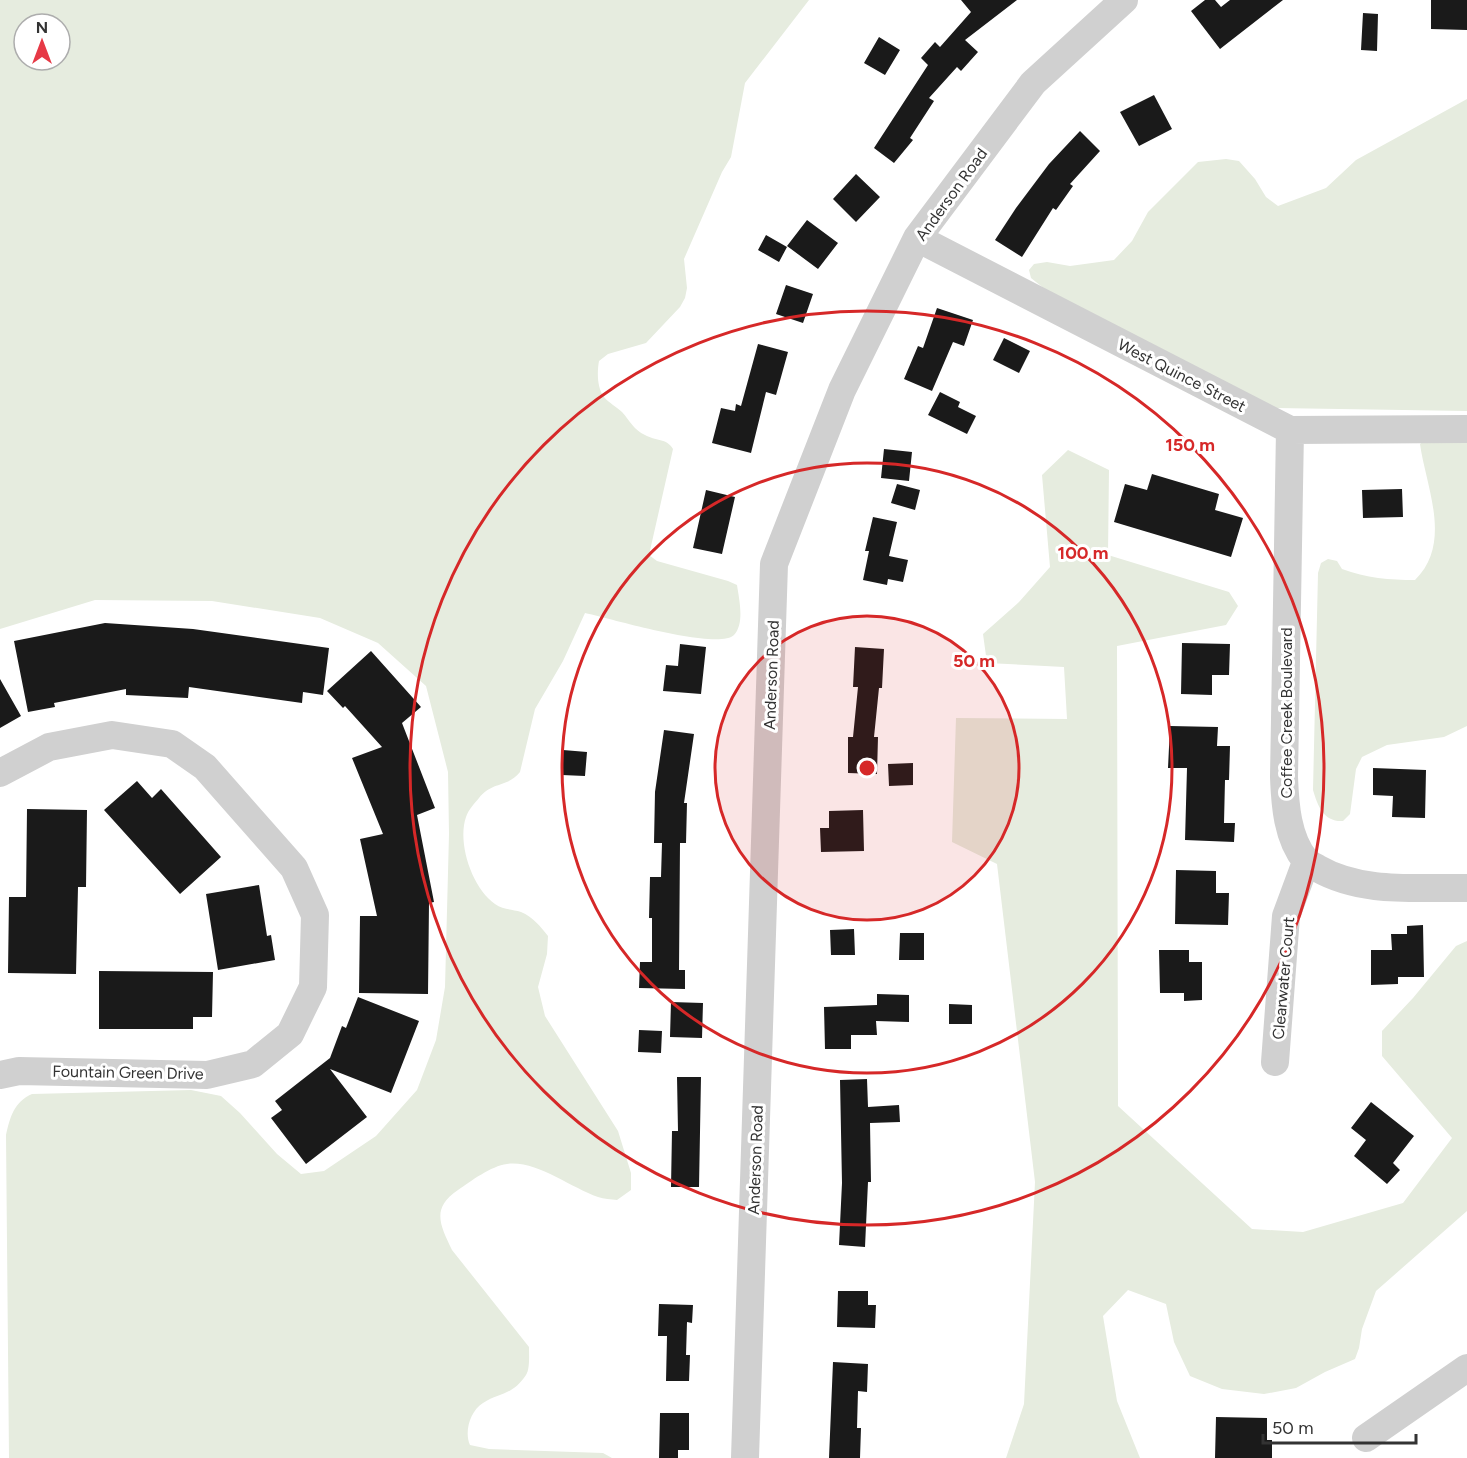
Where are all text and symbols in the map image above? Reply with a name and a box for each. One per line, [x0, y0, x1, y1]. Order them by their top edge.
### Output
north arrow [12, 12, 72, 72]
text: N [36, 18, 48, 37]
street label: Anderson Road [911, 144, 991, 244]
street label: West Quince Street [1115, 335, 1249, 416]
text: 150 m [1165, 434, 1215, 456]
text: 100 m [1058, 542, 1108, 564]
street label: Anderson Road [760, 620, 783, 730]
street label: Coffee Creek Boulevard [1277, 627, 1296, 799]
text: 50 m [953, 650, 995, 672]
centre of rings [857, 758, 877, 778]
street label: Clearwater Court [1269, 916, 1298, 1040]
street label: Fountain Green Drive [52, 1062, 204, 1083]
street label: Anderson Road [744, 1105, 767, 1215]
scale bar [1263, 1407, 1416, 1445]
text: 50 m [1272, 1417, 1314, 1439]

